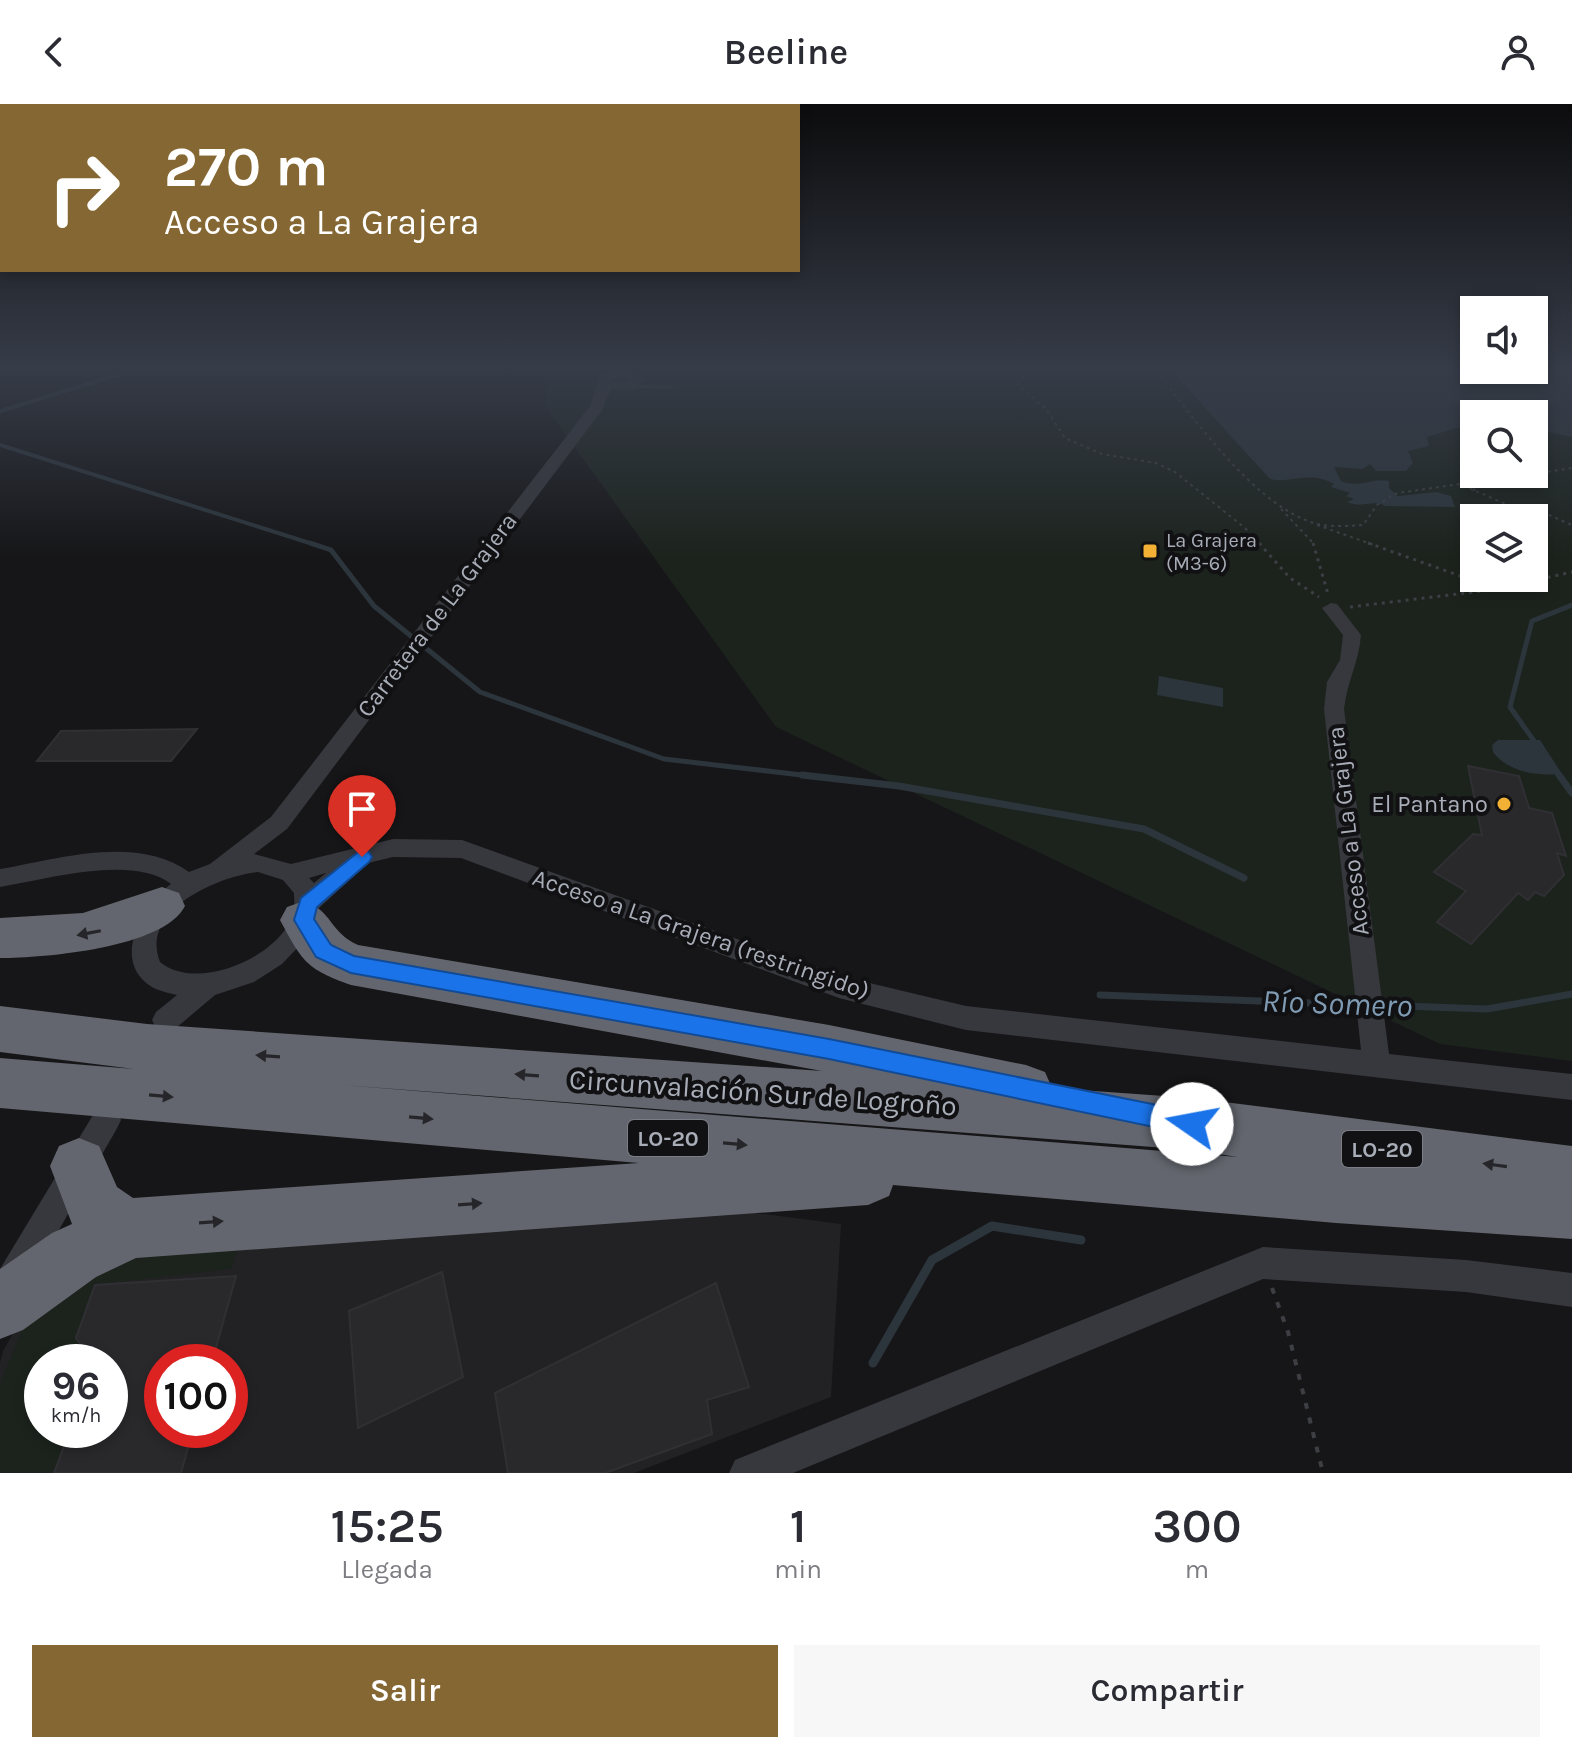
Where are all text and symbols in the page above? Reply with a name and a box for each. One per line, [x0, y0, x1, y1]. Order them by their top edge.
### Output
icon: back [32, 30, 76, 74]
icon: person [1496, 30, 1540, 74]
text: Beeline [724, 31, 848, 73]
text: 270 m [164, 134, 328, 199]
icon: right [32, 136, 136, 240]
text: Acceso a La Grajera [164, 201, 480, 243]
map controls [1460, 296, 1548, 592]
button: sound [1460, 296, 1548, 384]
button: search [1460, 400, 1548, 488]
button: layers [1460, 504, 1548, 592]
street label: Carretera de La Grajera [351, 508, 523, 722]
place label: La Grajera (M3-6) [1166, 529, 1257, 575]
marker: La Grajera (M3-6) [1141, 542, 1159, 560]
street label: Acceso a La Grajera [1321, 725, 1375, 937]
pin [328, 775, 396, 857]
icon: arrive [340, 787, 384, 831]
place label: El Pantano [1371, 790, 1488, 818]
marker: El Pantano [1495, 795, 1513, 813]
street label: Acceso a La Grajera (restringido) [529, 863, 873, 1005]
one-way arrow [76, 927, 101, 940]
water label: Río Somero [1261, 982, 1413, 1025]
one-way arrow [255, 1049, 280, 1062]
street label: Circunvalación Sur de Logroño [568, 1062, 958, 1123]
one-way arrow [515, 1068, 540, 1081]
position arrow [1150, 1082, 1234, 1166]
one-way arrow [149, 1090, 174, 1103]
one-way arrow [409, 1112, 434, 1125]
road number: LO-20 [628, 1120, 708, 1156]
road number: LO-20 [1342, 1131, 1422, 1167]
one-way arrow [723, 1138, 748, 1151]
one-way arrow [1482, 1158, 1507, 1171]
one-way arrow [458, 1197, 483, 1210]
one-way arrow [199, 1215, 224, 1228]
speed limit sign: 100 [144, 1344, 248, 1448]
text: 96 [52, 1362, 100, 1409]
text: km/h [51, 1404, 101, 1427]
text: 15:25 [330, 1498, 444, 1554]
text: 1 [790, 1498, 806, 1554]
text: 300 [1152, 1498, 1242, 1554]
text: Llegada [341, 1554, 433, 1585]
text: min [774, 1554, 822, 1585]
text: m [1185, 1554, 1209, 1585]
button: Salir [32, 1645, 778, 1737]
button: Compartir [794, 1645, 1540, 1737]

